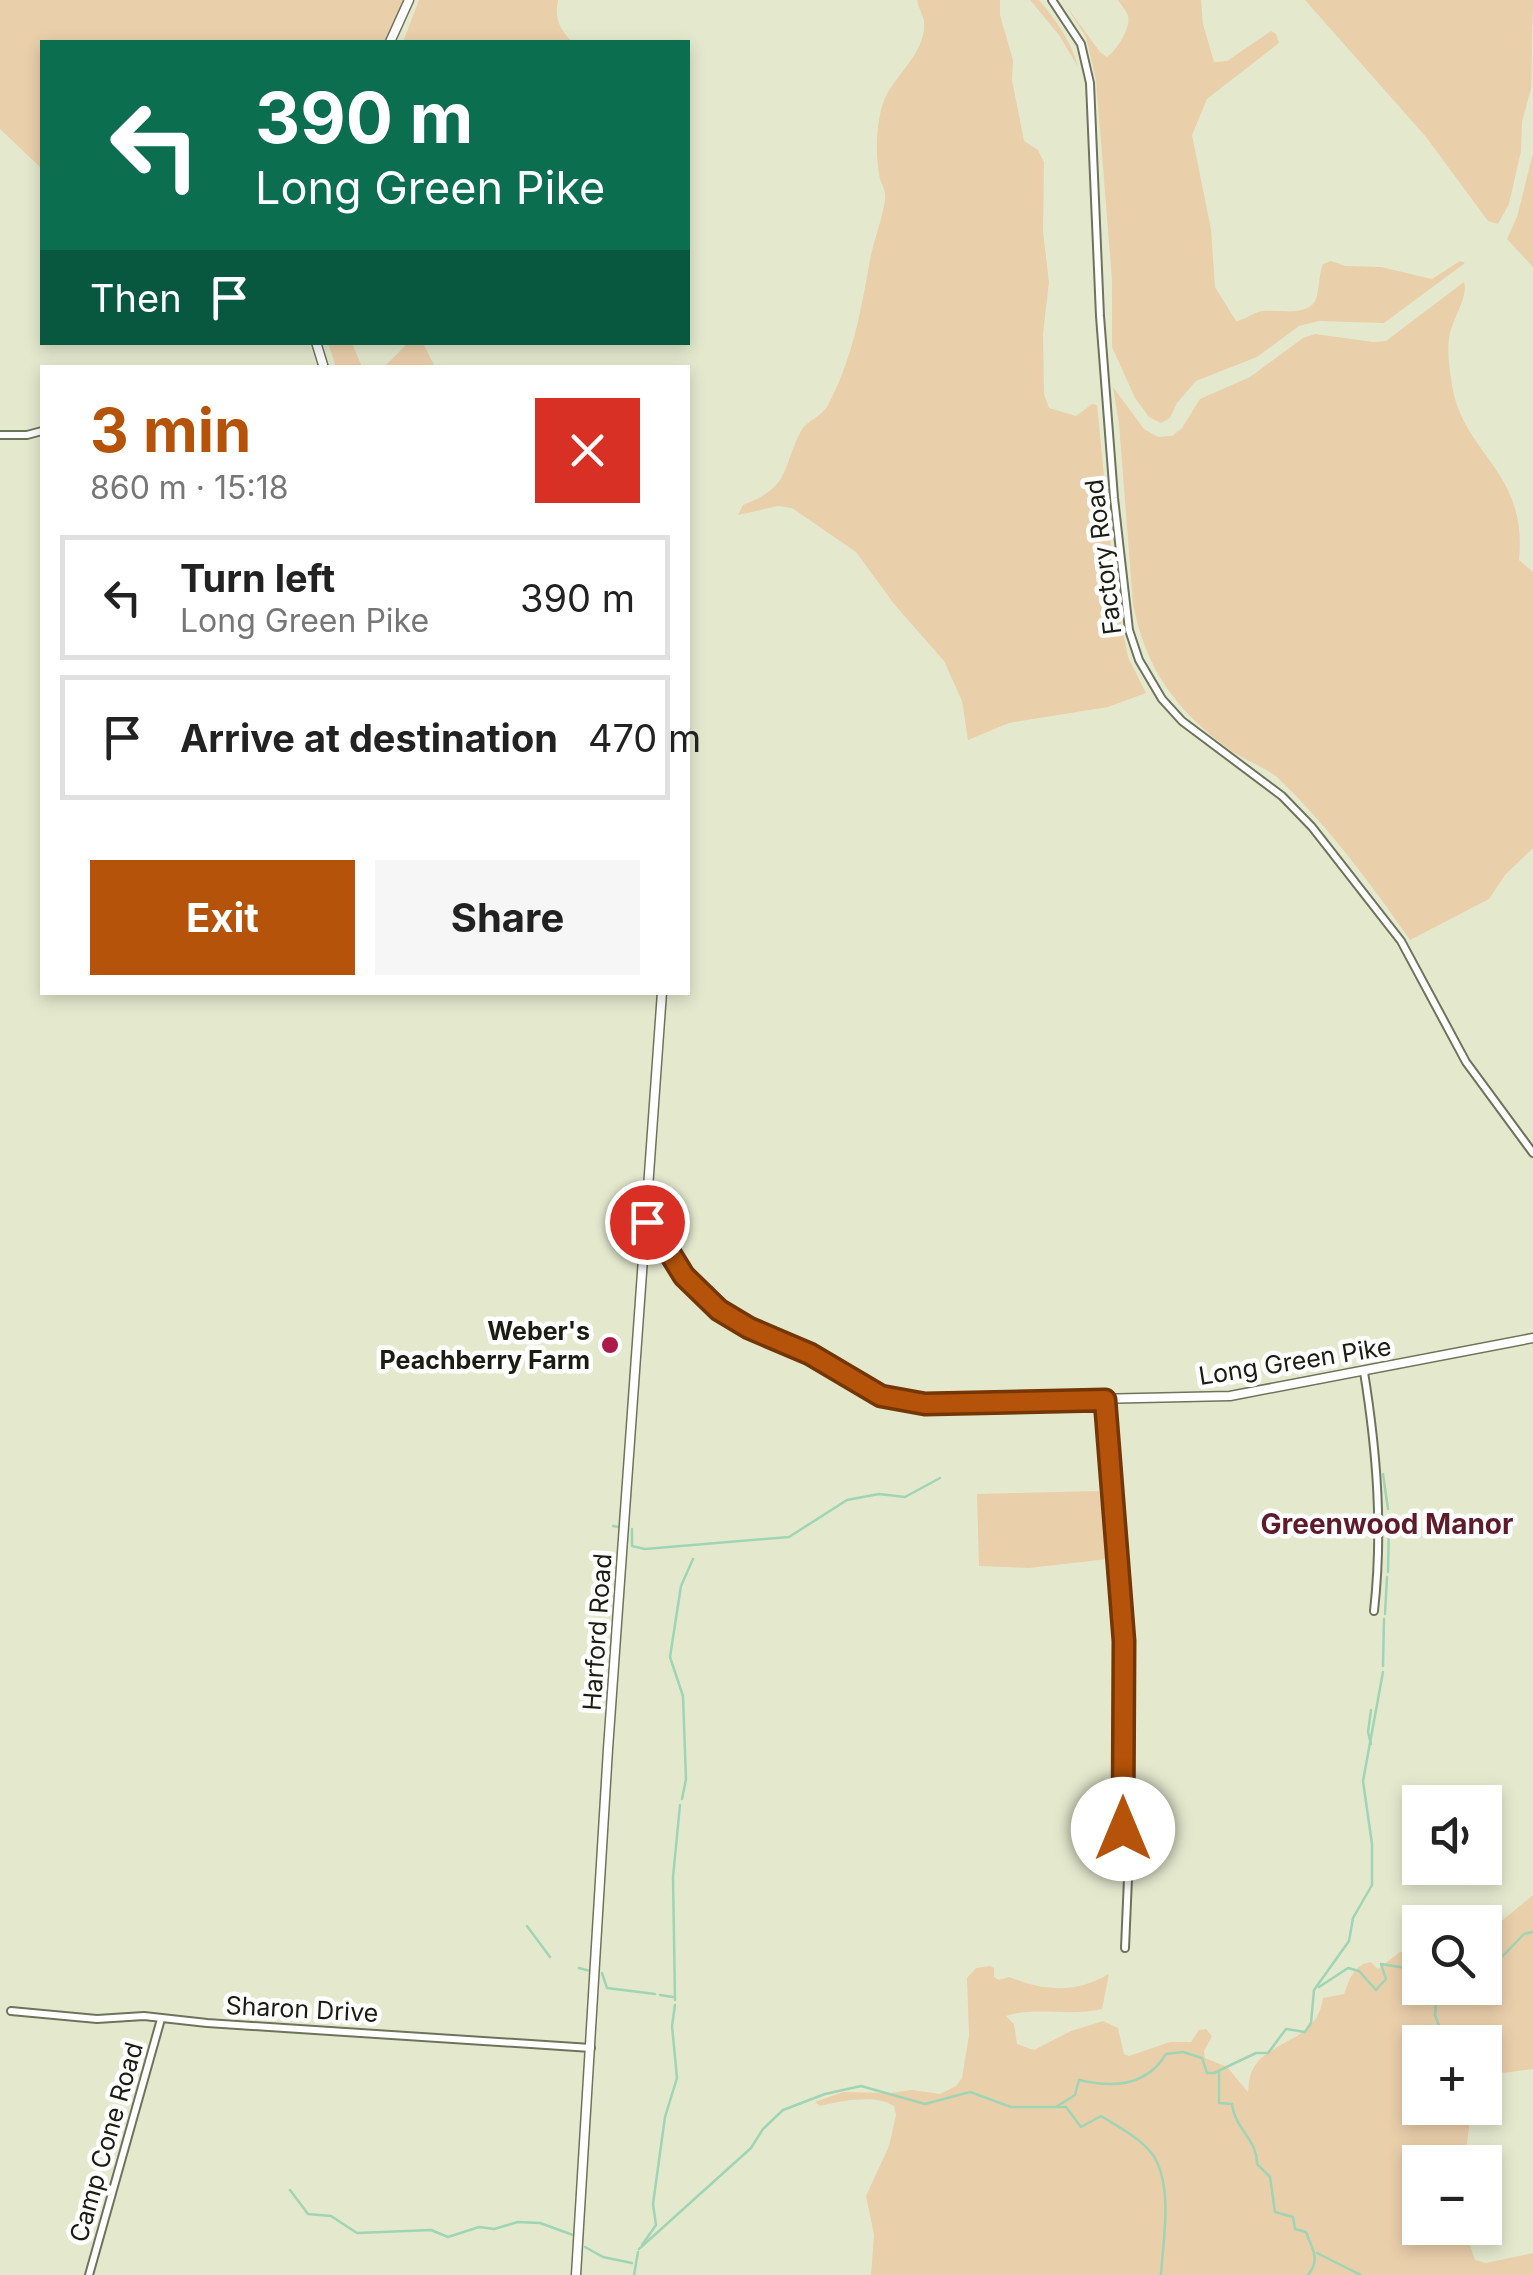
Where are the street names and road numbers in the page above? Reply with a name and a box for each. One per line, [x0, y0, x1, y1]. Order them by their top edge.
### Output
street label: Factory Road [1079, 477, 1127, 637]
street label: Long Green Pike [1197, 1331, 1393, 1391]
street label: Harford Road [577, 1552, 617, 1712]
street label: Sharon Drive [225, 1990, 379, 2028]
street label: Camp Cone Road [63, 2039, 149, 2245]

